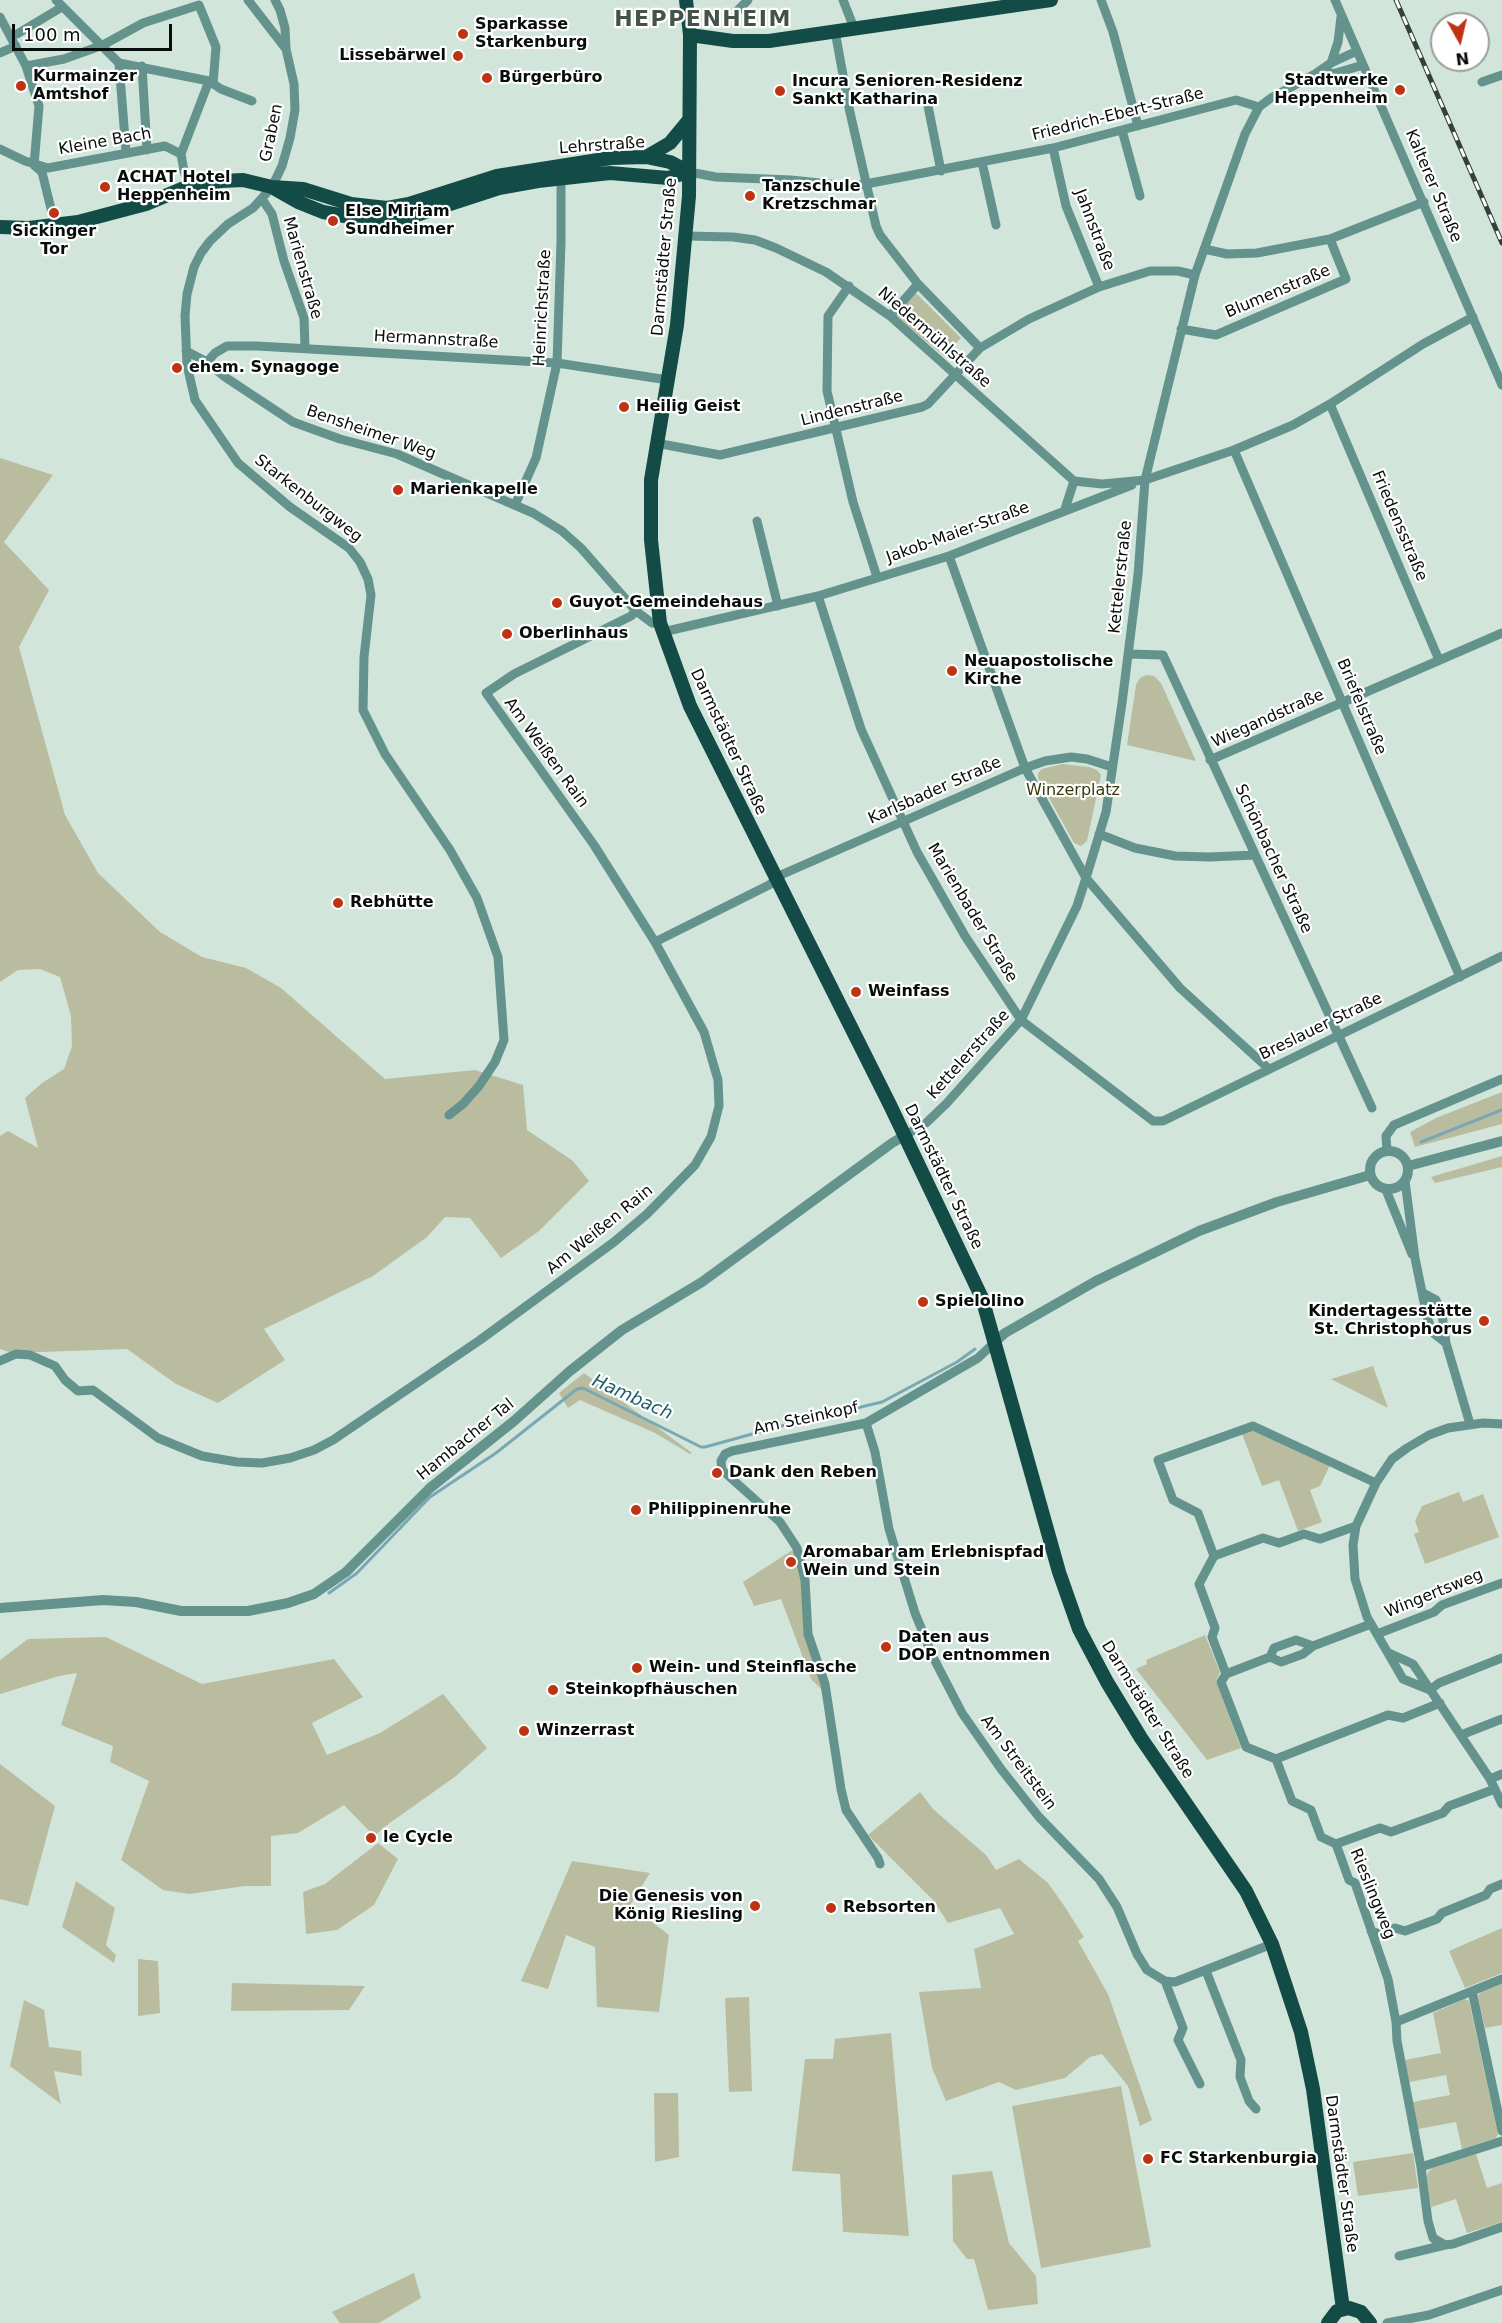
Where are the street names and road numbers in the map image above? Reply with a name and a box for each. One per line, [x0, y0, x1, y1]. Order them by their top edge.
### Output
street label: Friedrich-Ebert-Straße [1030, 84, 1206, 146]
street label: Graben [256, 102, 288, 164]
street label: Kleine Bach [57, 124, 153, 160]
street label: Kalterer Straße [1401, 127, 1465, 245]
street label: Lehrstraße [558, 133, 646, 159]
street label: Darmstädter Straße [649, 177, 681, 337]
street label: Jahnstraße [1070, 187, 1118, 273]
street label: Marienstraße [278, 215, 326, 321]
street label: Heinrichstraße [530, 249, 556, 367]
street label: Blumenstraße [1223, 261, 1333, 323]
street label: Niedermühlstraße [873, 284, 995, 392]
street label: Hermannstraße [373, 327, 499, 353]
street label: Lindenstraße [799, 387, 905, 431]
street label: Bensheimer Weg [304, 402, 438, 464]
street label: Starkenburgweg [250, 451, 366, 547]
street label: Friedensstraße [1367, 468, 1431, 584]
street label: Jakob-Maier-Straße [884, 498, 1032, 568]
street label: Kettelerstraße [1106, 519, 1136, 635]
street label: Briefelstraße [1332, 656, 1390, 758]
street label: Darmstädter Straße [686, 666, 770, 818]
street label: Wiegandstraße [1209, 686, 1327, 752]
street label: Am Weißen Rain [500, 694, 592, 812]
street label: Karlsbader Straße [865, 753, 1005, 829]
street label: Schönbacher Straße [1230, 781, 1316, 937]
street label: Marienbader Straße [923, 840, 1021, 986]
street label: Breslauer Straße [1257, 989, 1385, 1065]
street label: Kettelerstraße [924, 1006, 1014, 1104]
street label: Darmstädter Straße [900, 1101, 986, 1253]
street label: Am Weißen Rain [543, 1181, 657, 1279]
street label: Hambacher Tal [414, 1395, 518, 1485]
street label: Am Steinkopf [752, 1399, 860, 1439]
street label: Wingertsweg [1382, 1566, 1486, 1622]
street label: Darmstädter Straße [1097, 1637, 1197, 1783]
street label: Am Streitstein [976, 1712, 1060, 1814]
street label: Rieslingweg [1345, 1846, 1399, 1942]
street label: Darmstädter Straße [1320, 2094, 1362, 2254]

